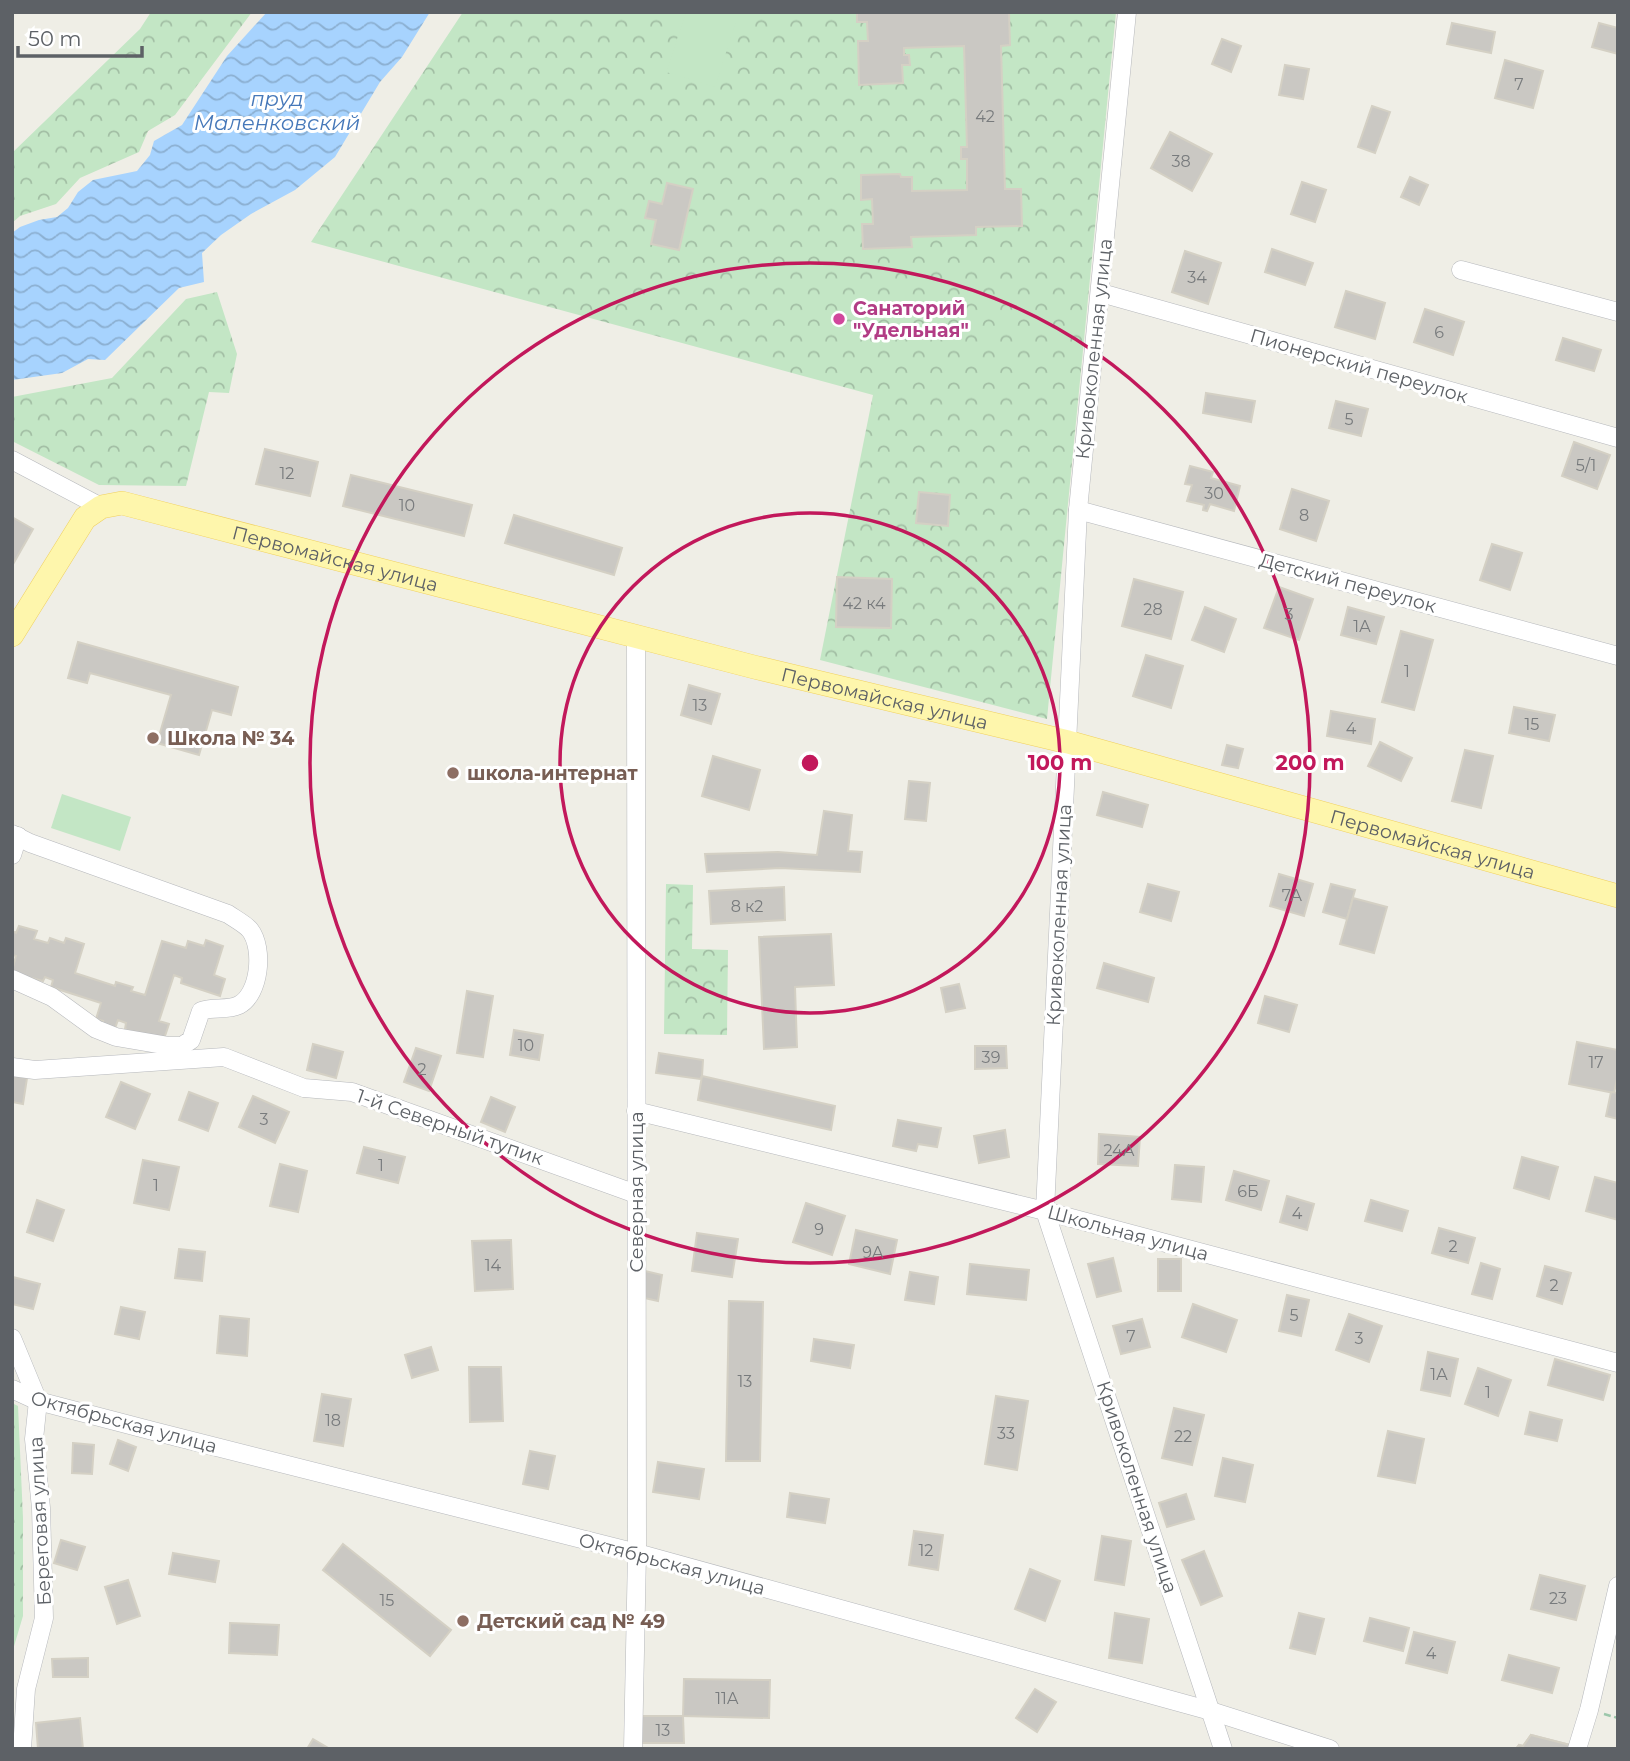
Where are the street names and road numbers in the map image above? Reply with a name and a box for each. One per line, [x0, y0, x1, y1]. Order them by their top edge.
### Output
street label: Кривоколенная улица [1071, 237, 1117, 461]
street label: Пионерский переулок [1247, 324, 1471, 408]
street label: Первомайская улица [230, 521, 441, 596]
street label: Детский переулок [1257, 548, 1439, 618]
street label: Первомайская улица [779, 662, 990, 734]
street label: Кривоколенная улица [1042, 804, 1076, 1026]
street label: Первомайская улица [1327, 804, 1538, 884]
street label: 1-й Северный тупик [354, 1084, 546, 1170]
street label: Северная улица [625, 1112, 648, 1272]
street label: Школьная улица [1045, 1200, 1211, 1266]
street label: Кривоколенная улица [1092, 1378, 1182, 1596]
street label: Октябрьская улица [28, 1386, 220, 1458]
street label: Береговая улица [24, 1436, 56, 1606]
street label: Октябрьская улица [576, 1528, 768, 1600]

